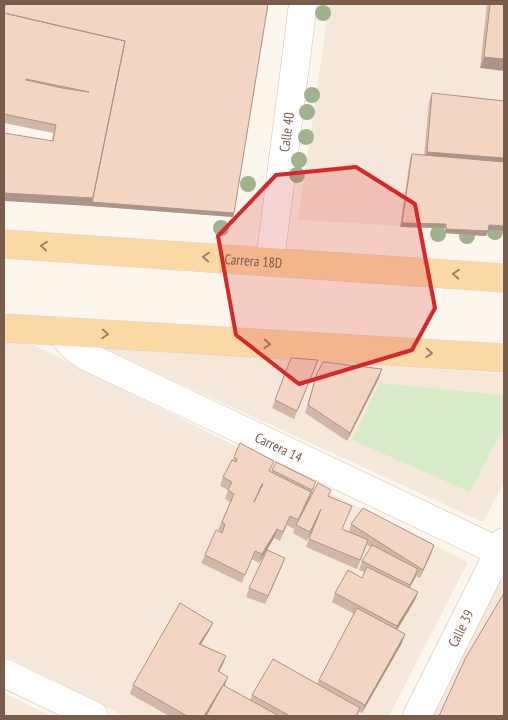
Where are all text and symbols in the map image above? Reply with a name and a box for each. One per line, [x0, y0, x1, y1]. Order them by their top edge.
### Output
street label: Calle 40 [275, 111, 298, 153]
one-way arrow [40, 241, 48, 252]
street label: Carrera 18D [224, 250, 283, 272]
one-way arrow [202, 251, 210, 262]
one-way arrow [451, 269, 459, 280]
one-way arrow [101, 328, 109, 339]
one-way arrow [263, 338, 271, 349]
one-way arrow [425, 348, 433, 359]
street label: Carrera 14 [252, 428, 306, 467]
street label: Calle 39 [444, 607, 478, 650]

